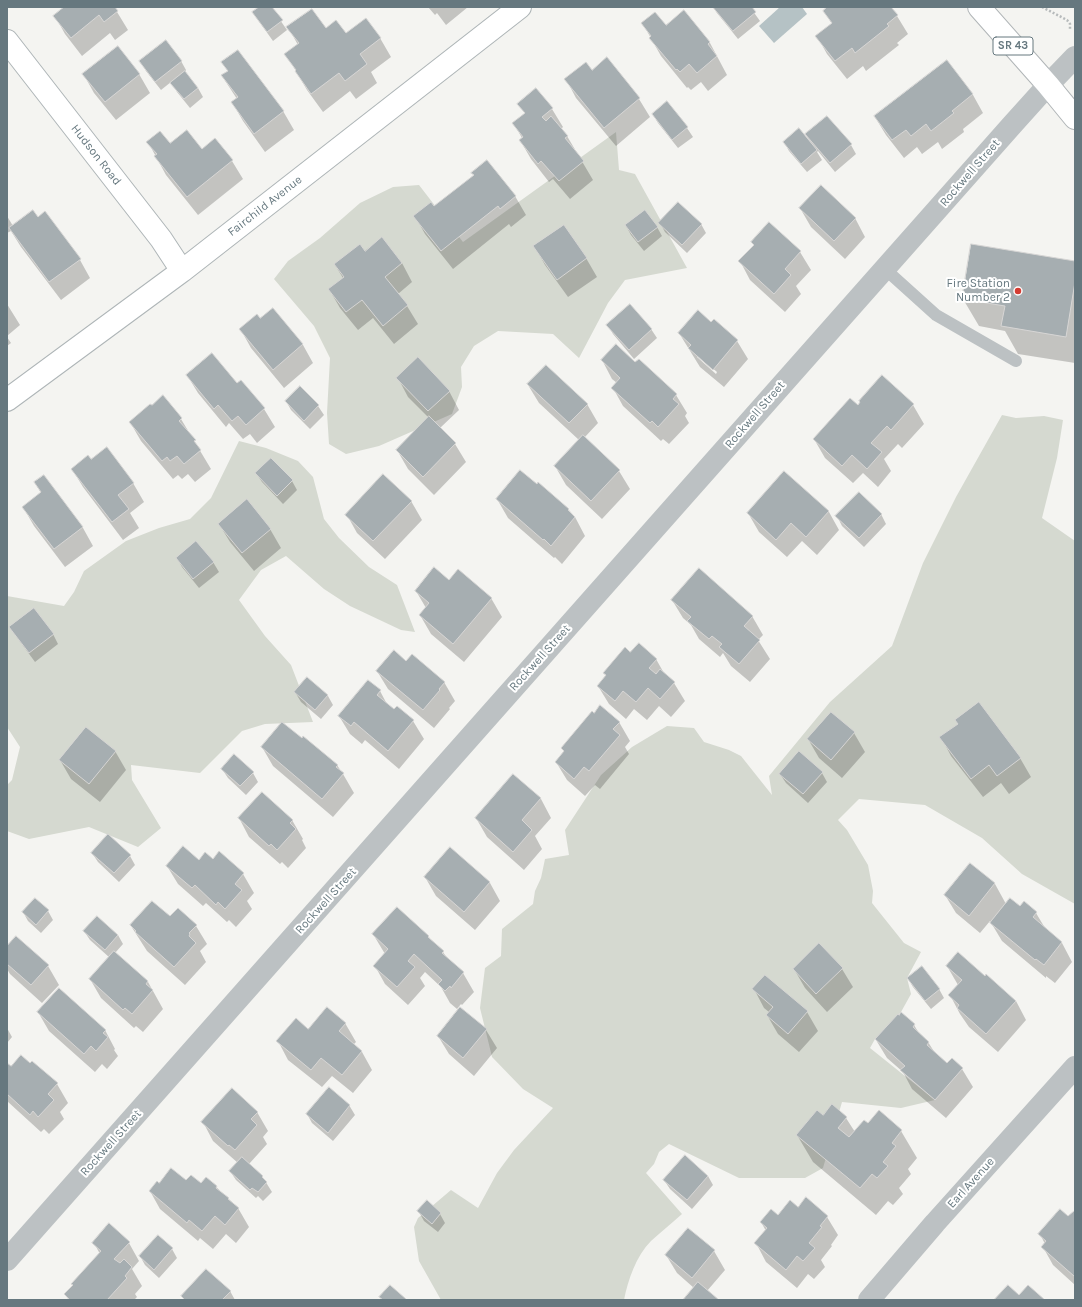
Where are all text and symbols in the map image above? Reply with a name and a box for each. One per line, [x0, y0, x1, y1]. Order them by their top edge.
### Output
road number: SR 43 [993, 37, 1033, 55]
street label: Hudson Road [68, 122, 124, 188]
street label: Rockwell Street [937, 136, 1003, 210]
street label: Fairchild Avenue [225, 173, 305, 239]
place label: Fire Station Number 2 [947, 277, 1010, 305]
marker: Fire Station Number 2 [1013, 286, 1023, 296]
street label: Rockwell Street [722, 378, 788, 452]
street label: Rockwell Street [506, 622, 574, 694]
street label: Rockwell Street [292, 865, 360, 937]
street label: Rockwell Street [77, 1107, 145, 1179]
street label: Earl Avenue [944, 1155, 998, 1211]

